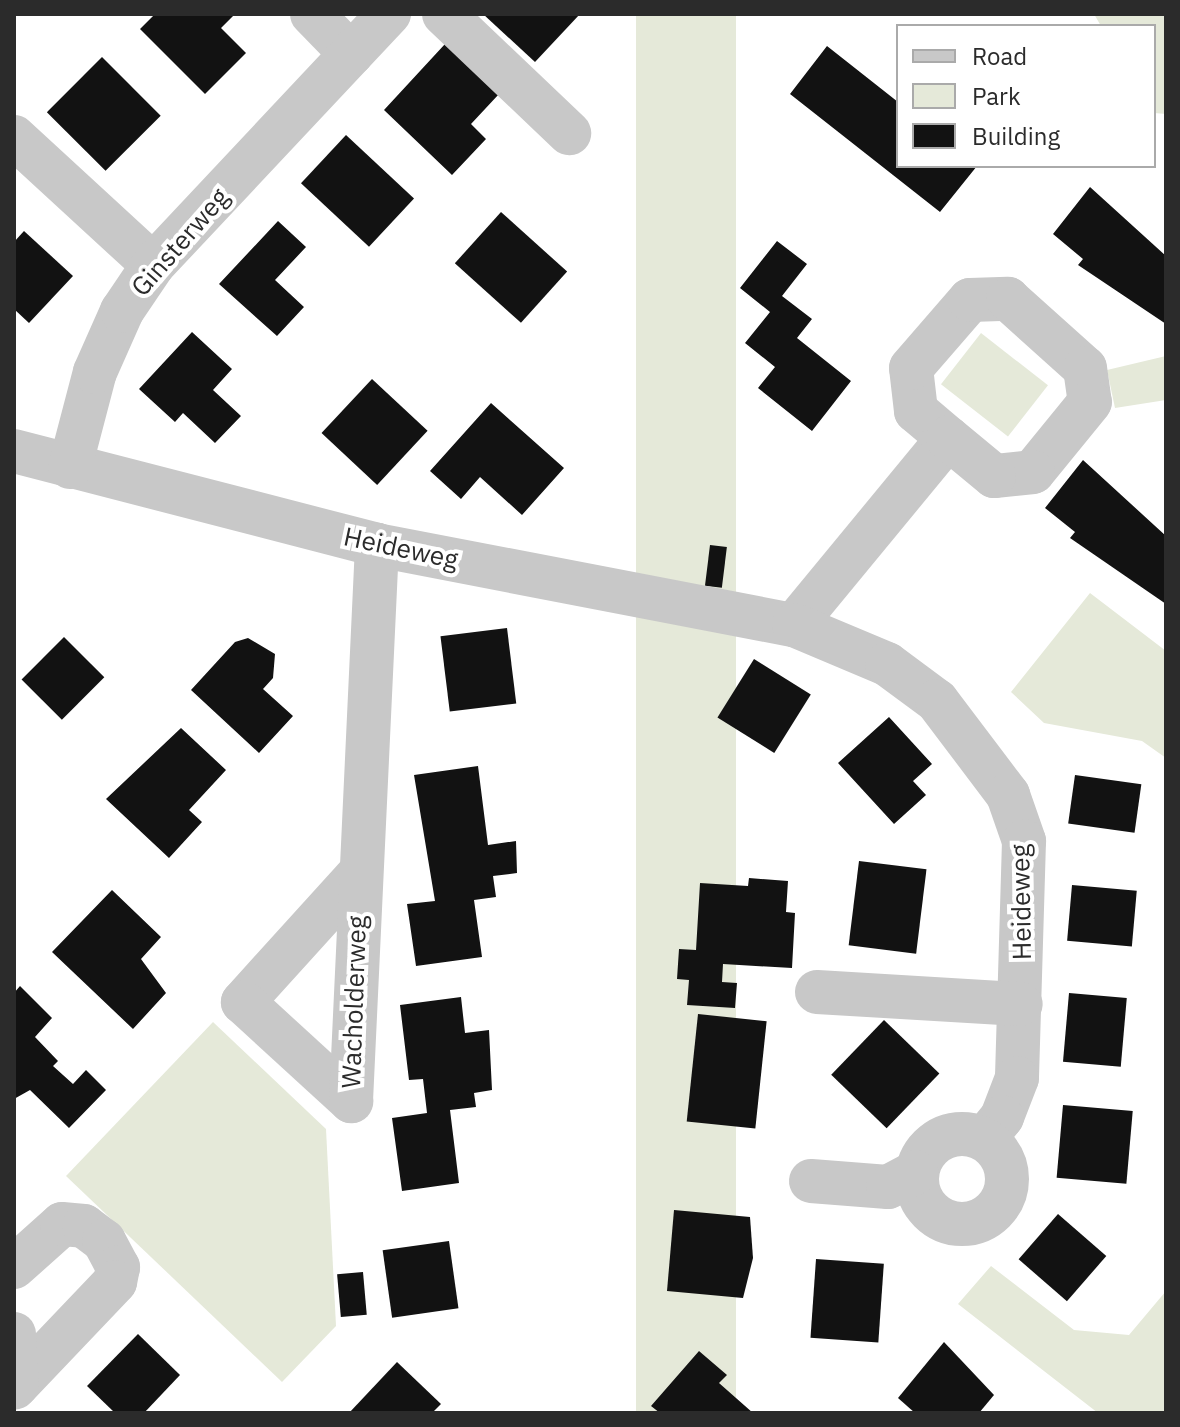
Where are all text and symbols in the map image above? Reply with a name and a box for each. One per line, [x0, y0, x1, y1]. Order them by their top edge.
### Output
legend [896, 24, 1156, 168]
text: Road [972, 40, 1027, 72]
text: Park [972, 80, 1021, 112]
text: Building [972, 120, 1060, 152]
street label: Ginsterweg [125, 182, 235, 302]
street label: Heideweg [341, 521, 461, 575]
street label: Heideweg [1004, 844, 1038, 960]
street label: Wacholderweg [335, 915, 373, 1089]

